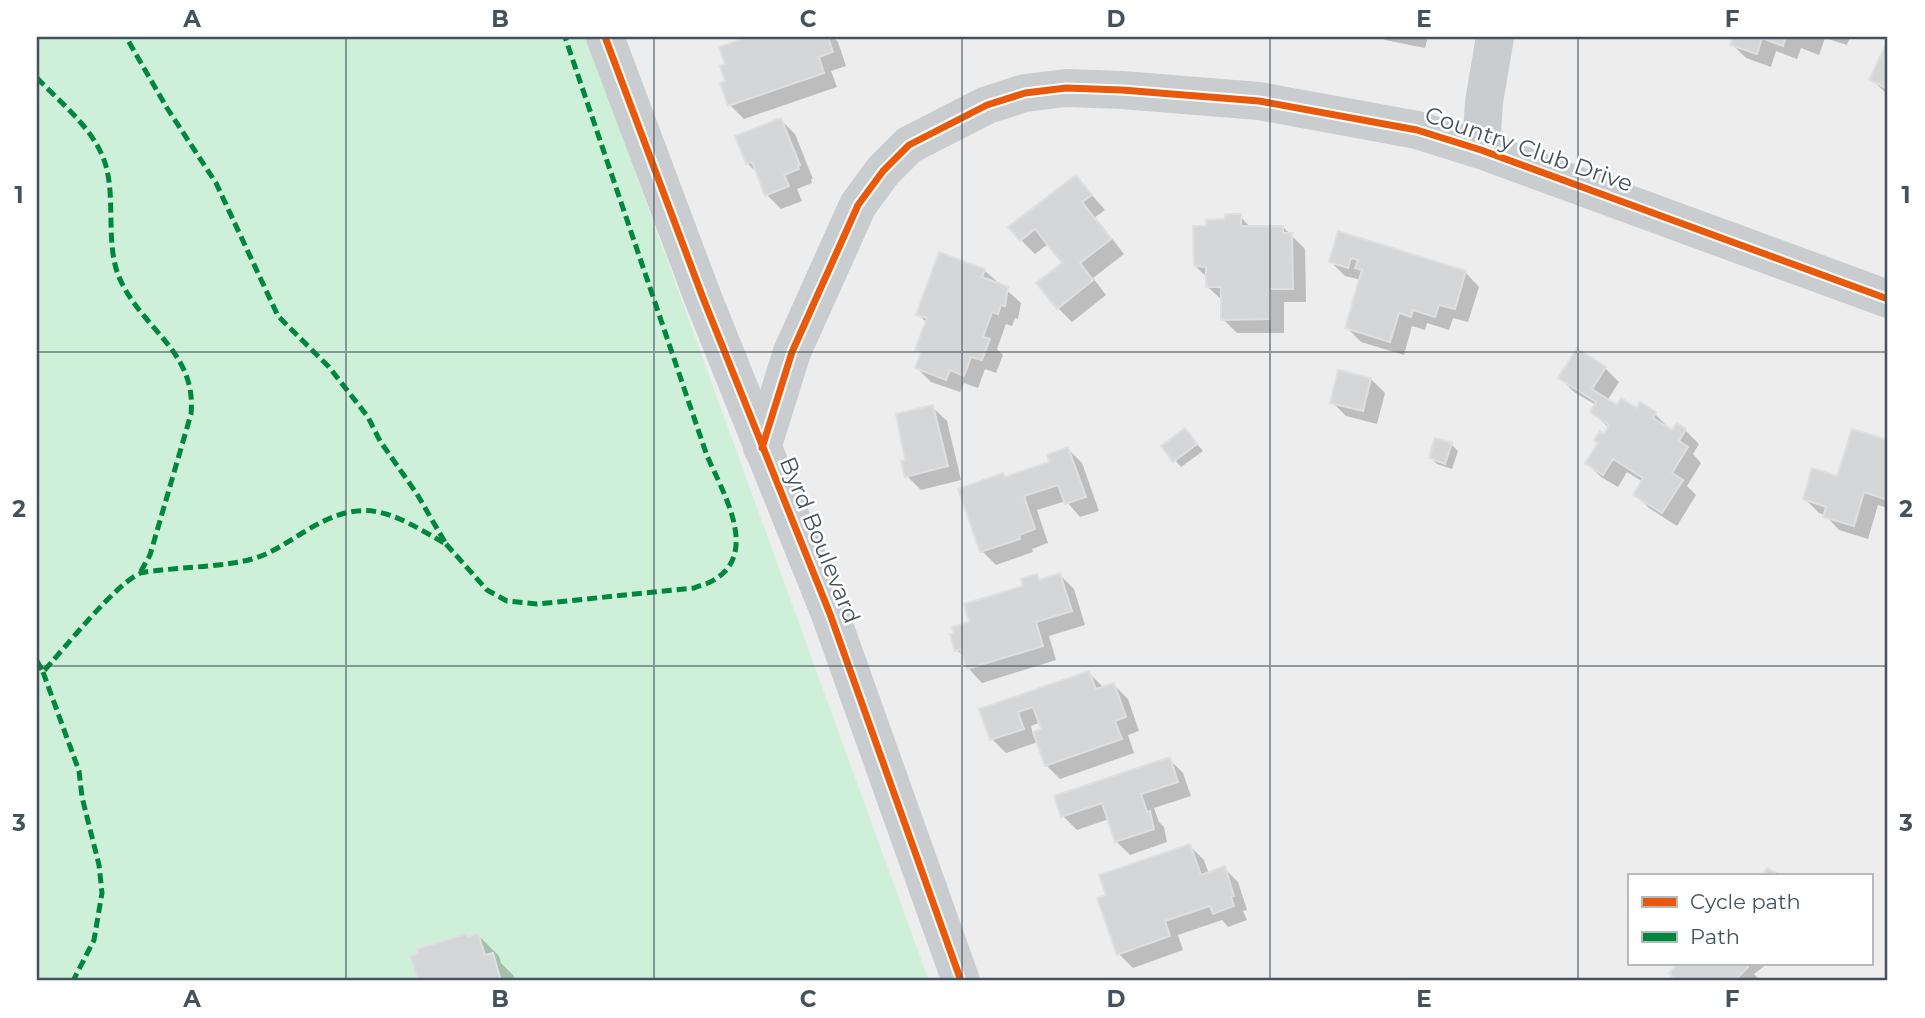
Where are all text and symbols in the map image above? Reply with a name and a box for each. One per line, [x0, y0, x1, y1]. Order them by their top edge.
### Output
text: A [182, 5, 201, 33]
text: B [491, 5, 509, 33]
text: C [800, 5, 817, 33]
text: D [1107, 5, 1126, 33]
text: E [1416, 5, 1432, 33]
text: F [1725, 5, 1740, 33]
street label: Country Club Drive [1421, 100, 1637, 198]
text: 1 [14, 181, 24, 209]
text: 1 [1901, 181, 1911, 209]
street label: Byrd Boulevard [774, 452, 866, 628]
text: 2 [12, 495, 26, 523]
text: 2 [1899, 495, 1913, 523]
text: 3 [11, 809, 26, 837]
text: 3 [1898, 809, 1913, 837]
legend [1628, 874, 1872, 965]
text: Cycle path [1690, 889, 1801, 914]
text: Path [1690, 924, 1740, 949]
text: A [182, 985, 201, 1013]
text: B [491, 985, 509, 1013]
text: C [800, 985, 817, 1013]
text: D [1107, 985, 1126, 1013]
text: E [1416, 985, 1432, 1013]
text: F [1725, 985, 1740, 1013]

